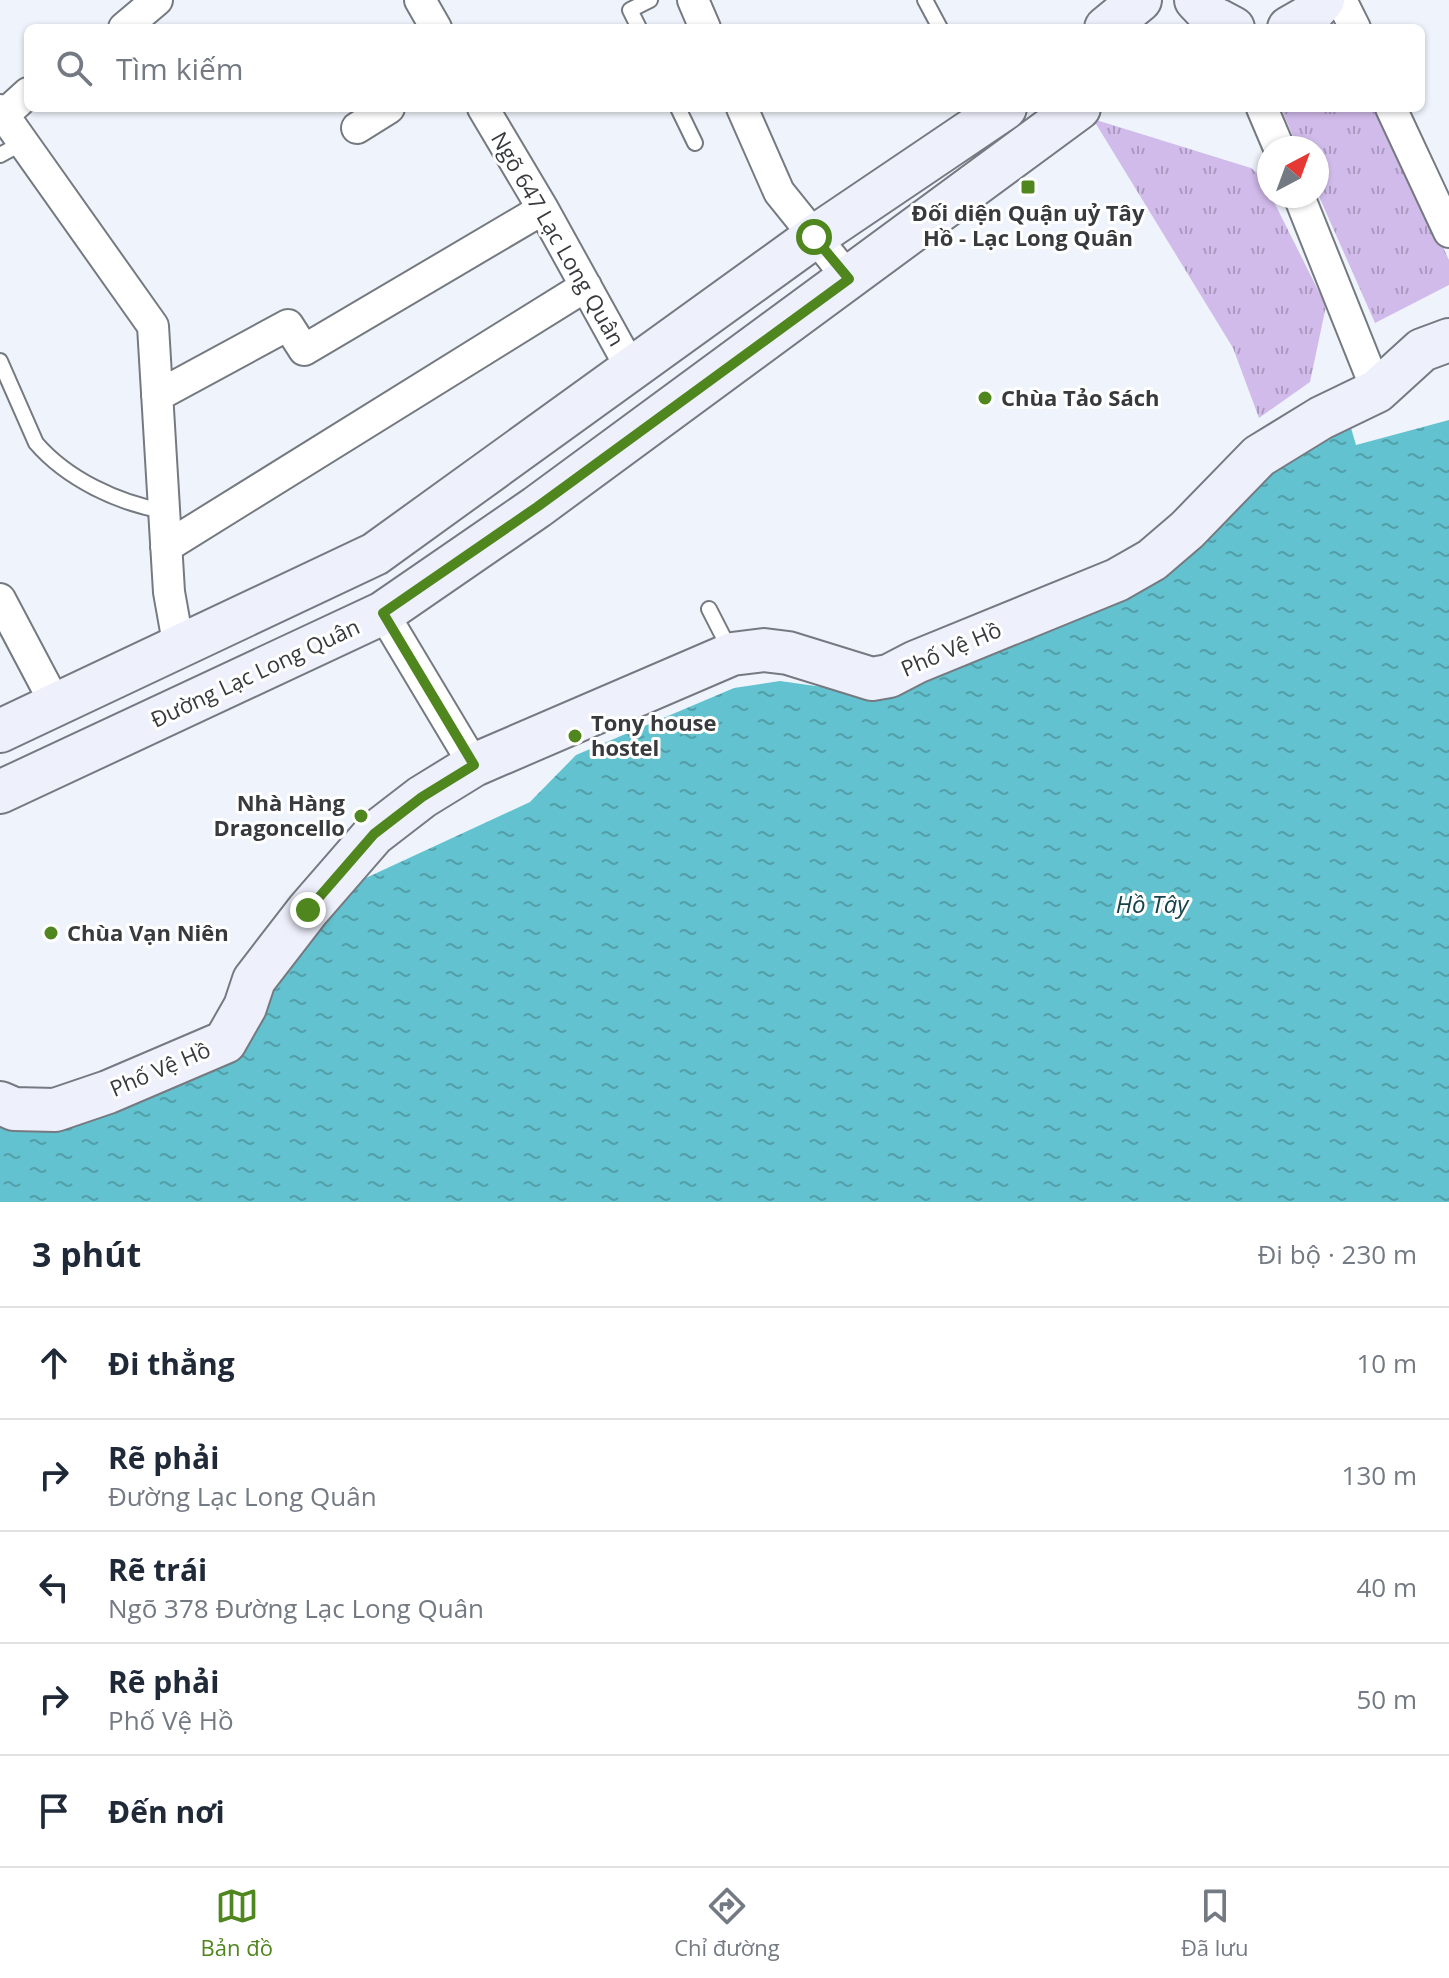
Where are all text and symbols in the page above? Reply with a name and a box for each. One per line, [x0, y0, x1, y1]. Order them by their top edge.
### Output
search box [24, 24, 1425, 112]
icon: search [52, 46, 96, 90]
text: Tìm kiếm [116, 48, 244, 89]
street label: Ngõ 647 Lạc Long Quân [485, 126, 633, 351]
north arrow [1257, 136, 1329, 208]
marker: Đối diện Quận uỷ Tây Hồ - Lạc Long Quân [1019, 178, 1037, 196]
place label: Đối diện Quận uỷ Tây Hồ - Lạc Long Quân [912, 197, 1145, 252]
route start [796, 219, 832, 255]
place label: Chùa Tảo Sách [1001, 382, 1159, 412]
marker: Chùa Tảo Sách [976, 389, 994, 407]
street label: Đường Lạc Long Quân [145, 610, 364, 734]
street label: Phố Vệ Hồ [896, 613, 1005, 683]
place label: Tony house hostel [591, 707, 717, 762]
marker: Tony house hostel [566, 727, 584, 745]
place label: Nhà Hàng Dragoncello [214, 787, 346, 842]
marker: Nhà Hàng Dragoncello [352, 807, 370, 825]
water label: Hồ Tây [1116, 887, 1190, 920]
route end [290, 892, 326, 928]
place label: Chùa Vạn Niên [67, 917, 229, 947]
marker: Chùa Vạn Niên [42, 924, 60, 942]
street label: Phố Vệ Hồ [105, 1033, 214, 1103]
text: 3 phút [32, 1231, 141, 1277]
text: Đi bộ · 230 m [1258, 1236, 1417, 1272]
icon: ahead [32, 1341, 76, 1385]
text: Đi thẳng [108, 1343, 235, 1384]
text: 10 m [1356, 1345, 1417, 1381]
text: Rẽ phải [108, 1437, 219, 1478]
icon: right [32, 1453, 76, 1497]
text: 130 m [1342, 1457, 1417, 1493]
text: Đường Lạc Long Quân [108, 1478, 377, 1514]
text: Rẽ trái [108, 1549, 207, 1590]
icon: left [32, 1565, 76, 1609]
text: 40 m [1356, 1569, 1417, 1605]
text: Ngõ 378 Đường Lạc Long Quân [108, 1590, 484, 1626]
text: Rẽ phải [108, 1661, 219, 1702]
icon: right [32, 1677, 76, 1721]
text: 50 m [1356, 1681, 1417, 1717]
text: Phố Vệ Hồ [108, 1702, 234, 1738]
icon: arrive [32, 1789, 76, 1833]
text: Đến nơi [108, 1791, 225, 1832]
tab: Bản đồ [201, 1884, 273, 1962]
tab: Chỉ đường [674, 1884, 780, 1962]
tab: Đã lưu [1181, 1884, 1248, 1962]

